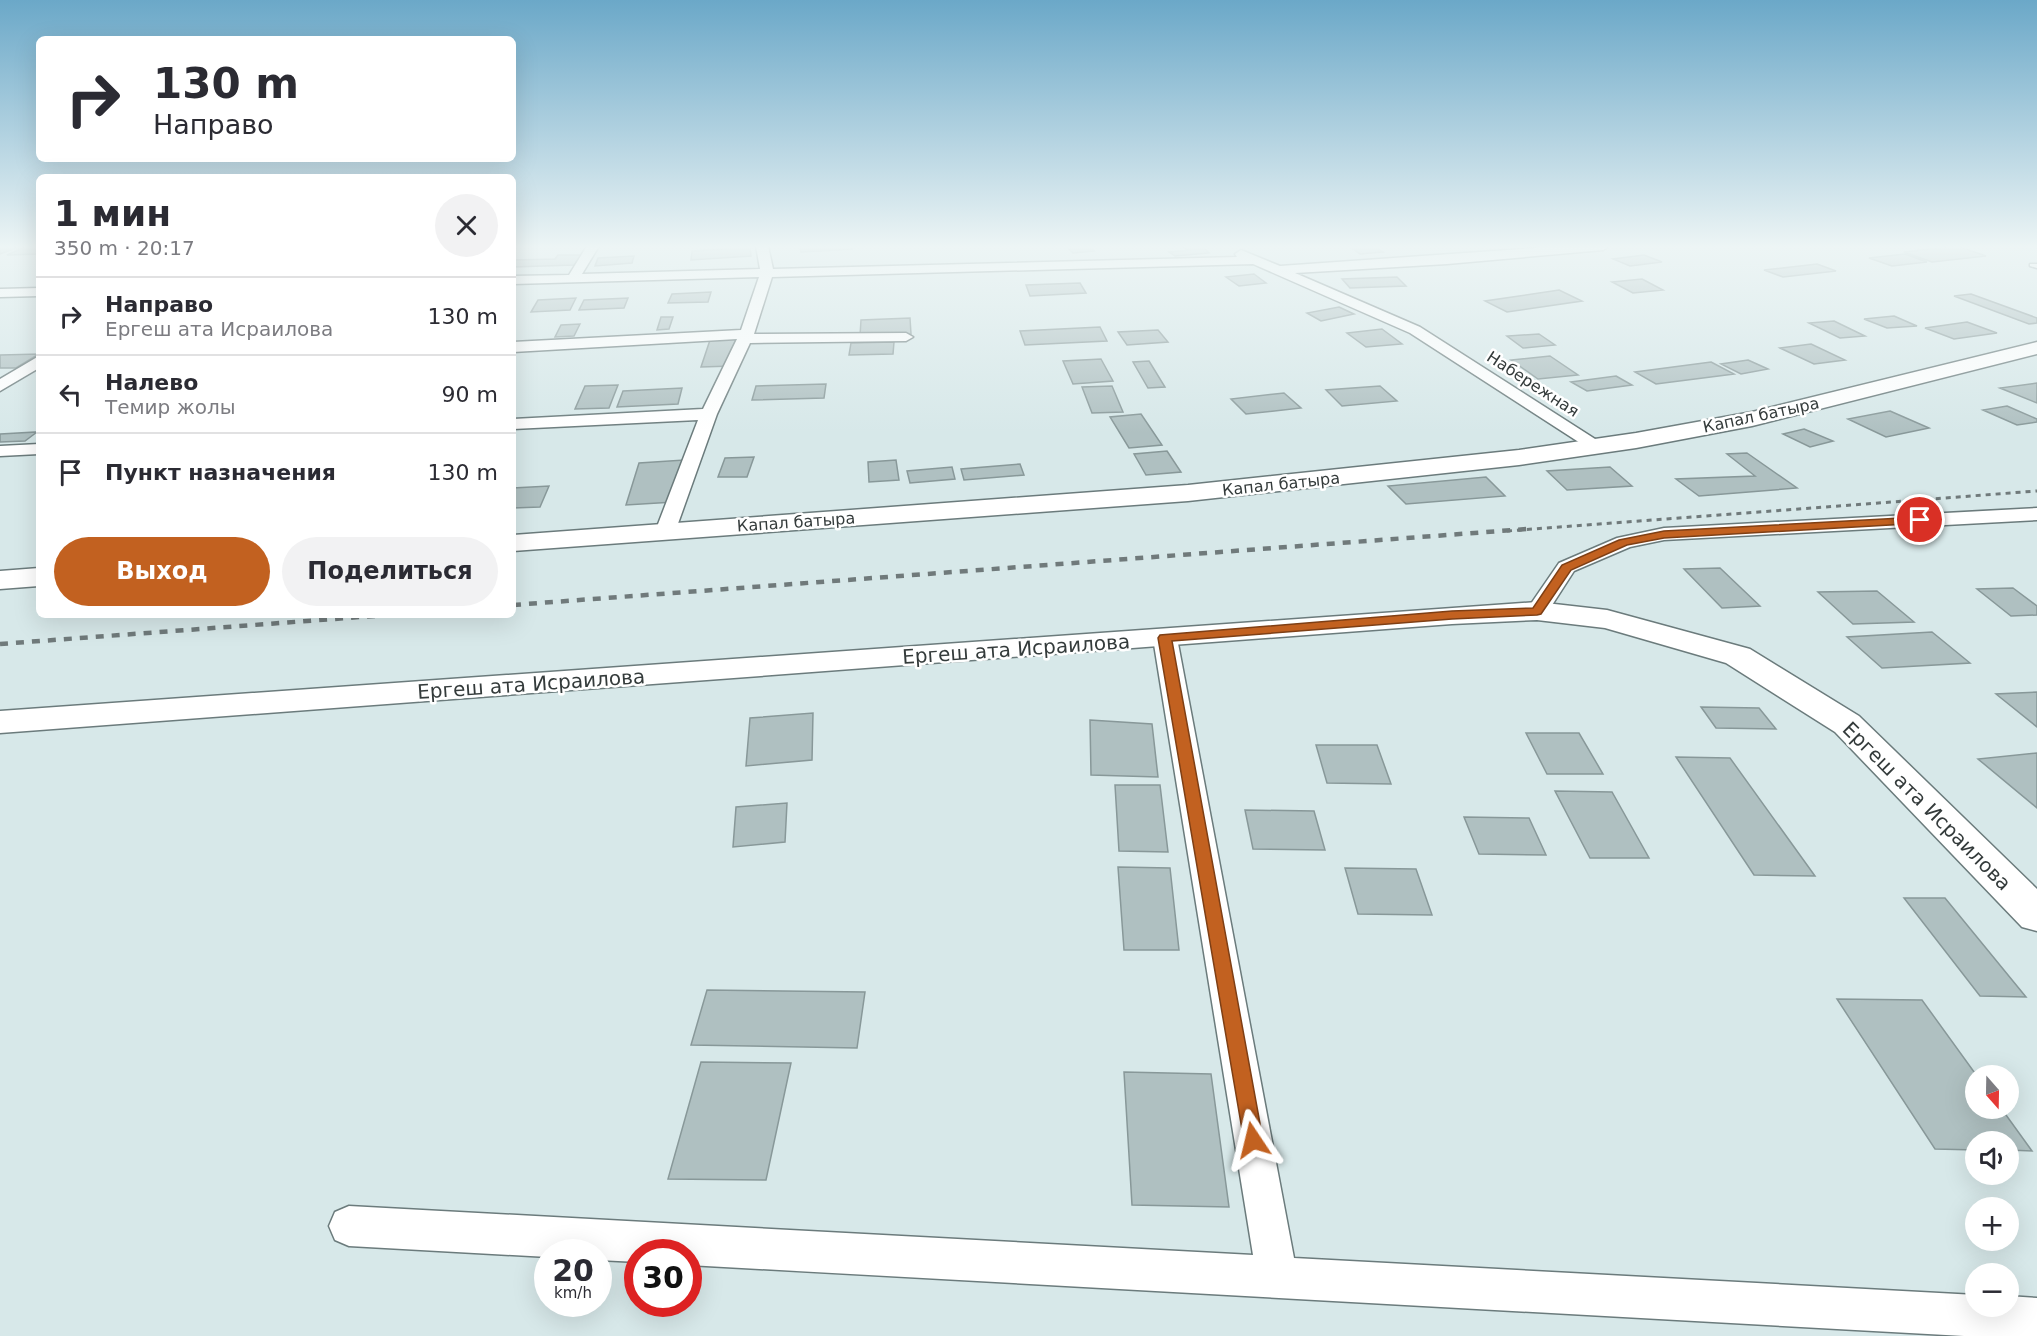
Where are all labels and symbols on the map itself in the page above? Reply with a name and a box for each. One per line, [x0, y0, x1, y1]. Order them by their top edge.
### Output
street label: Набережная [1483, 347, 1583, 421]
street label: Капал батыра [1701, 393, 1821, 437]
street label: Капал батыра [1221, 468, 1341, 500]
pin [1894, 494, 1945, 545]
street label: Капал батыра [736, 508, 856, 536]
street label: Ергеш ата Исраилова [901, 629, 1131, 669]
street label: Ергеш ата Исраилова [416, 664, 646, 704]
street label: Ергеш ата Исраилова [1838, 717, 2016, 895]
north arrow [1965, 1065, 2019, 1119]
position arrow [1221, 1108, 1285, 1172]
speed limit sign: 30 [624, 1239, 702, 1317]

